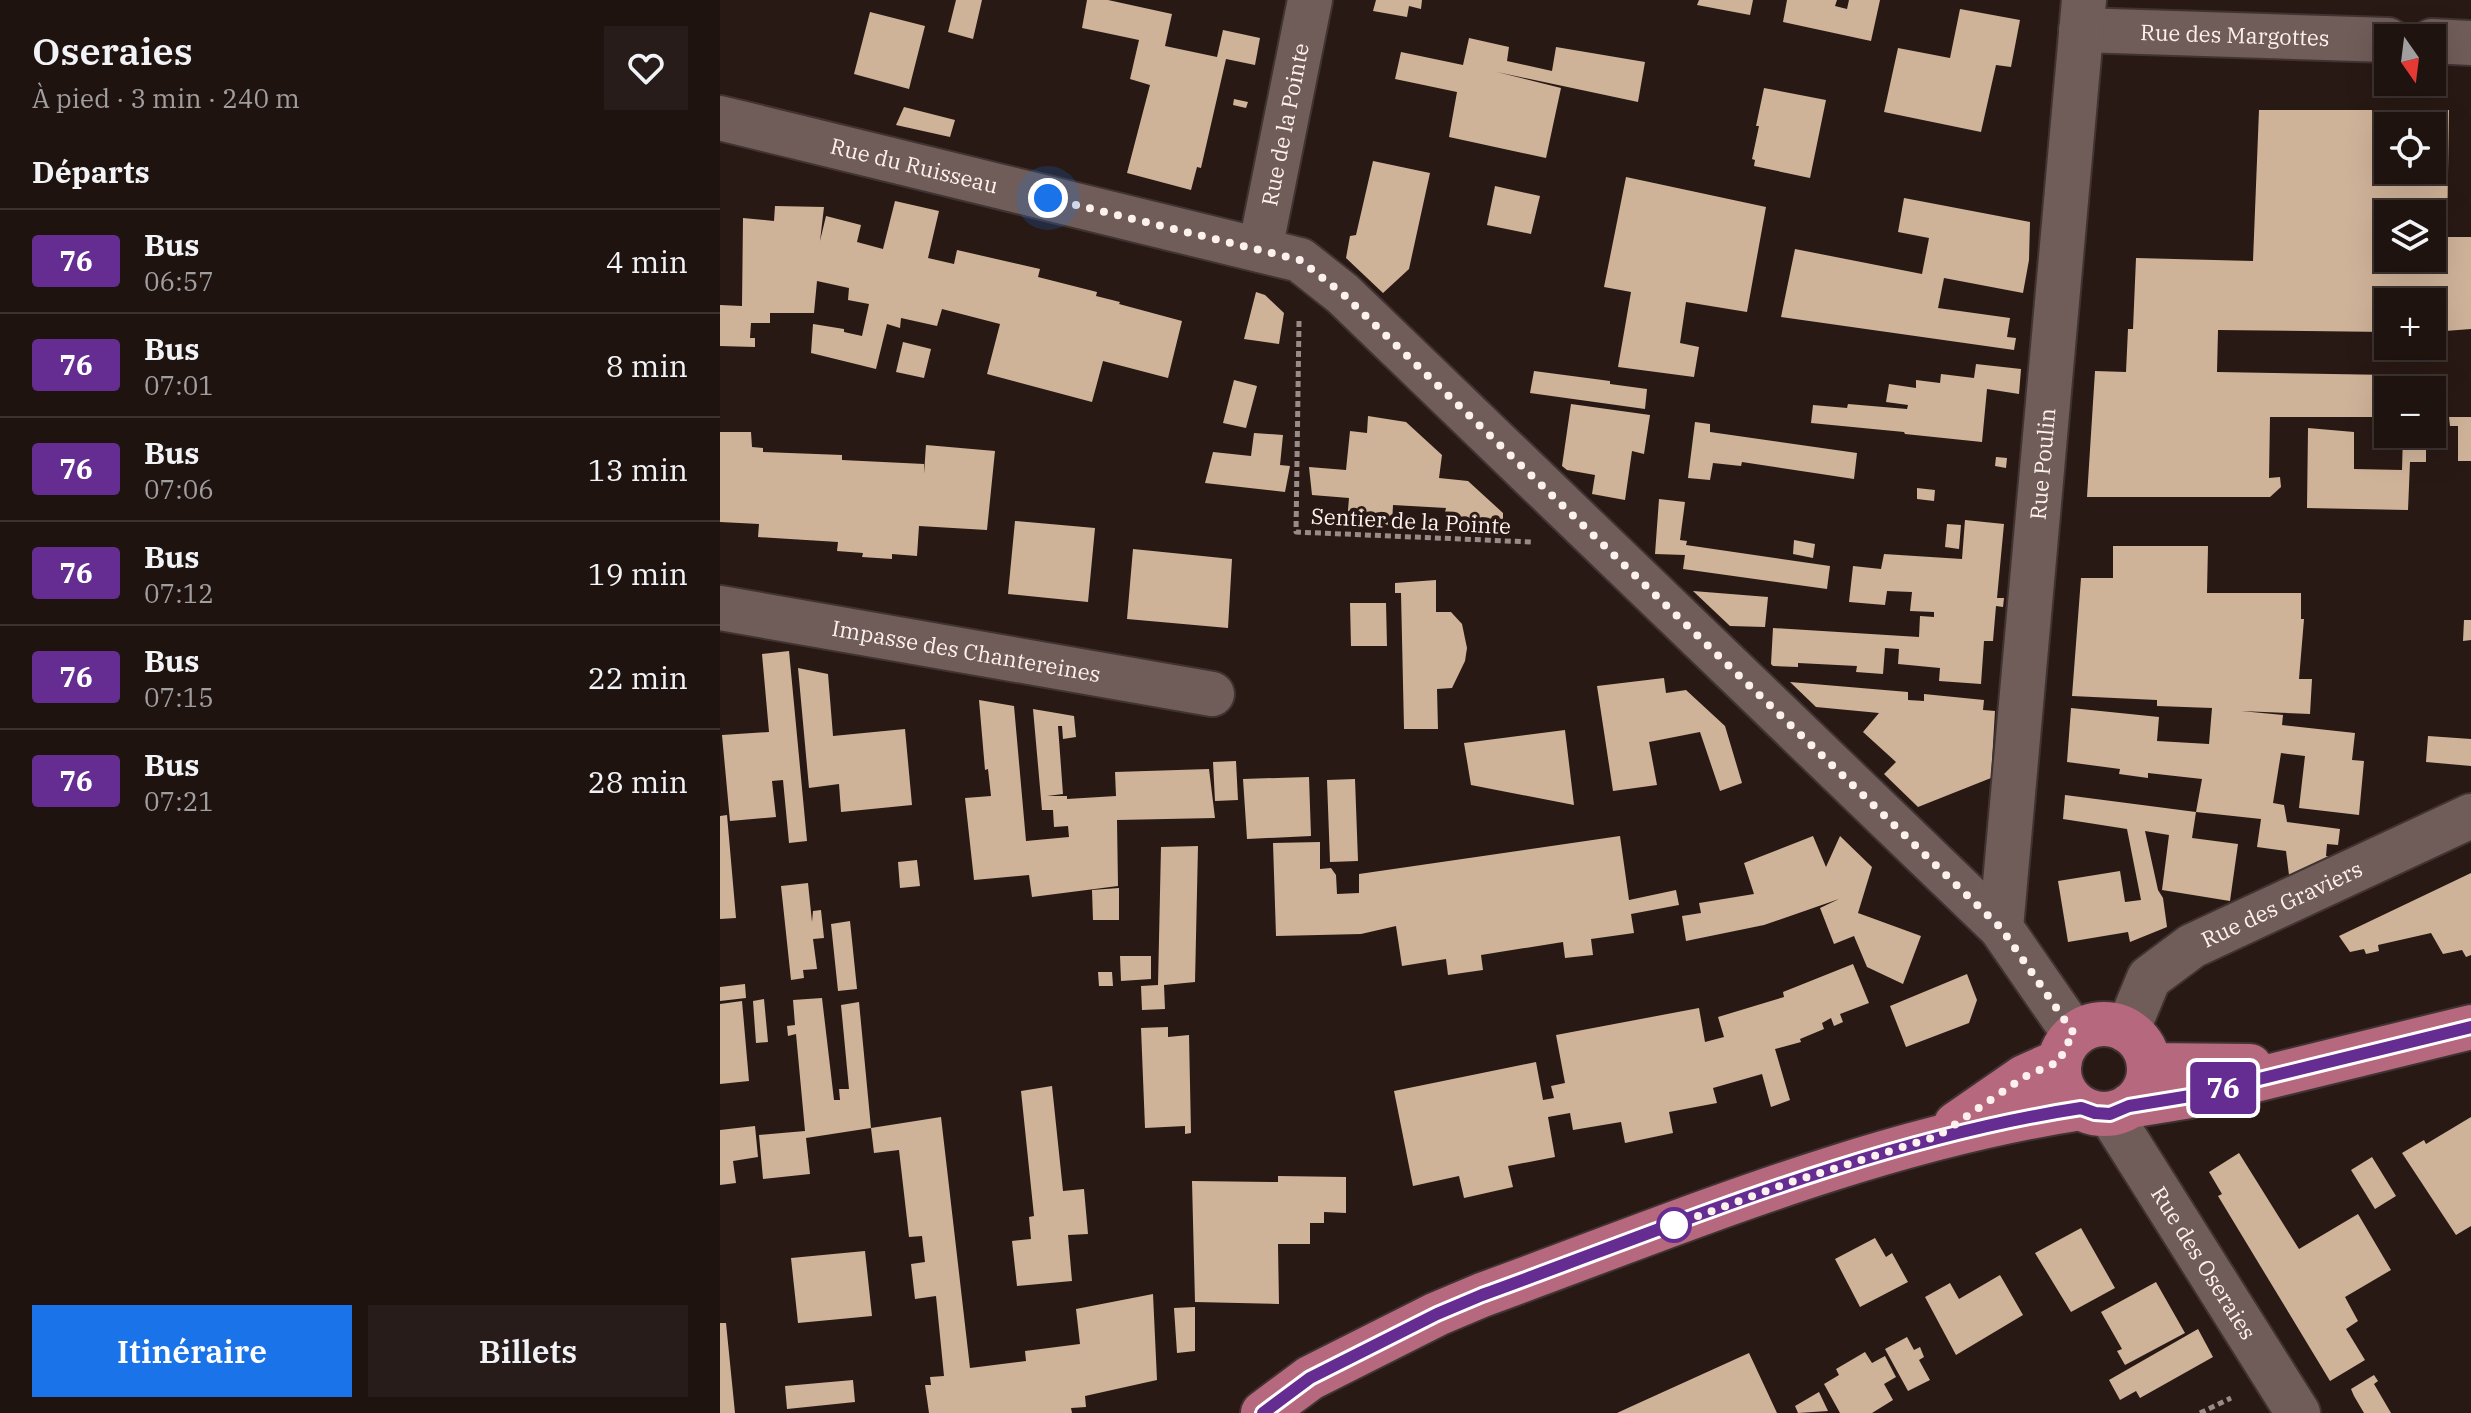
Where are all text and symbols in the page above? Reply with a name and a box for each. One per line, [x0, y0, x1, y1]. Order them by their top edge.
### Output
street label: Rue des Margottes [2140, 17, 2330, 52]
north arrow [2374, 24, 2446, 96]
map controls [2374, 24, 2446, 448]
text: Oseraies [32, 26, 193, 75]
button: heart [604, 26, 688, 110]
street label: Rue de la Pointe [1254, 40, 1315, 208]
text: À pied · 3 min · 240 m [32, 81, 300, 115]
button: locate [2374, 112, 2446, 184]
street label: Rue du Ruisseau [828, 131, 1001, 200]
text: Départs [32, 152, 150, 191]
your location [1028, 178, 1068, 218]
button: layers [2374, 200, 2446, 272]
text: Bus [144, 225, 199, 264]
text: 76 [59, 242, 93, 279]
text: 4 min [606, 242, 688, 281]
text: 06:57 [144, 264, 214, 298]
button: + [2374, 288, 2446, 360]
text: Bus [144, 329, 199, 368]
text: 76 [59, 346, 93, 383]
text: 8 min [606, 346, 688, 385]
text: 07:01 [144, 368, 214, 402]
button: − [2374, 376, 2446, 448]
street label: Rue Poulin [2023, 407, 2061, 521]
text: Bus [144, 433, 199, 472]
text: 76 [59, 450, 93, 487]
text: 13 min [588, 450, 688, 489]
text: 07:06 [144, 472, 214, 506]
street label: Sentier de la Pointe [1310, 501, 1512, 540]
text: Bus [144, 537, 199, 576]
text: 76 [59, 554, 93, 591]
text: 19 min [588, 554, 688, 593]
text: 07:12 [144, 576, 214, 610]
street label: Impasse des Chantereines [830, 613, 1103, 688]
text: Bus [144, 641, 199, 680]
text: 76 [59, 658, 93, 695]
text: 22 min [588, 658, 688, 697]
text: 07:15 [144, 680, 214, 714]
text: Bus [144, 745, 199, 784]
text: 76 [59, 762, 93, 799]
text: 28 min [588, 762, 688, 801]
text: 07:21 [144, 784, 214, 818]
street label: Rue des Graviers [2196, 854, 2367, 954]
line badge: 76 [2187, 1062, 2259, 1114]
text: 76 [2206, 1069, 2240, 1106]
street label: Rue des Oseraies [2145, 1181, 2263, 1345]
unlabelled marker [1657, 1208, 1691, 1242]
button: Itinéraire [32, 1305, 352, 1397]
button: Billets [368, 1305, 688, 1397]

